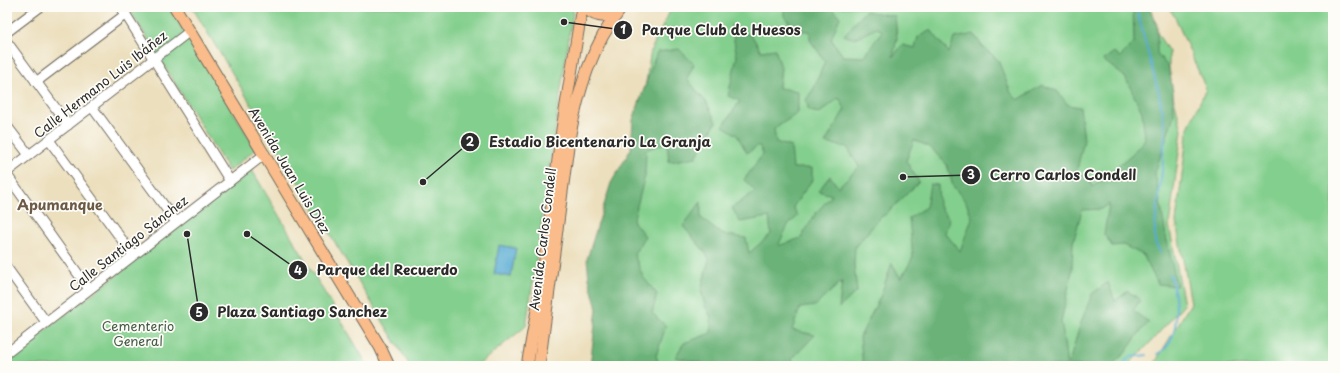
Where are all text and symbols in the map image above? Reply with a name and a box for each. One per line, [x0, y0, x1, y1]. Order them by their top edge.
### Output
callout: Parque Club de Huesos [613, 17, 808, 43]
text: Parque Club de Huesos [641, 19, 801, 40]
text: 1 [620, 20, 626, 38]
street label: Calle Hermano Luis Ibáñez [29, 26, 171, 142]
street label: Avenida Juan Luis Diez [245, 103, 335, 237]
callout: Estadio Bicentenario La Granja [460, 129, 721, 155]
text: Estadio Bicentenario La Granja [489, 131, 711, 152]
text: 2 [466, 132, 475, 150]
callout: Cerro Carlos Condell [961, 162, 1144, 188]
text: Cerro Carlos Condell [990, 164, 1136, 185]
text: 3 [967, 165, 975, 183]
street label: Avenida Carlos Condell [524, 167, 560, 311]
street label: Calle Santiago Sánchez [65, 191, 191, 295]
district label: Apumanque [17, 194, 103, 215]
callout: Parque del Recuerdo [288, 257, 467, 283]
text: Parque del Recuerdo [317, 259, 457, 280]
text: 4 [294, 261, 302, 279]
callout: Plaza Santiago Sanchez [189, 299, 396, 325]
text: Plaza Santiago Sanchez [217, 301, 387, 322]
text: 5 [195, 303, 203, 321]
park label: Cementerio General [102, 316, 174, 350]

